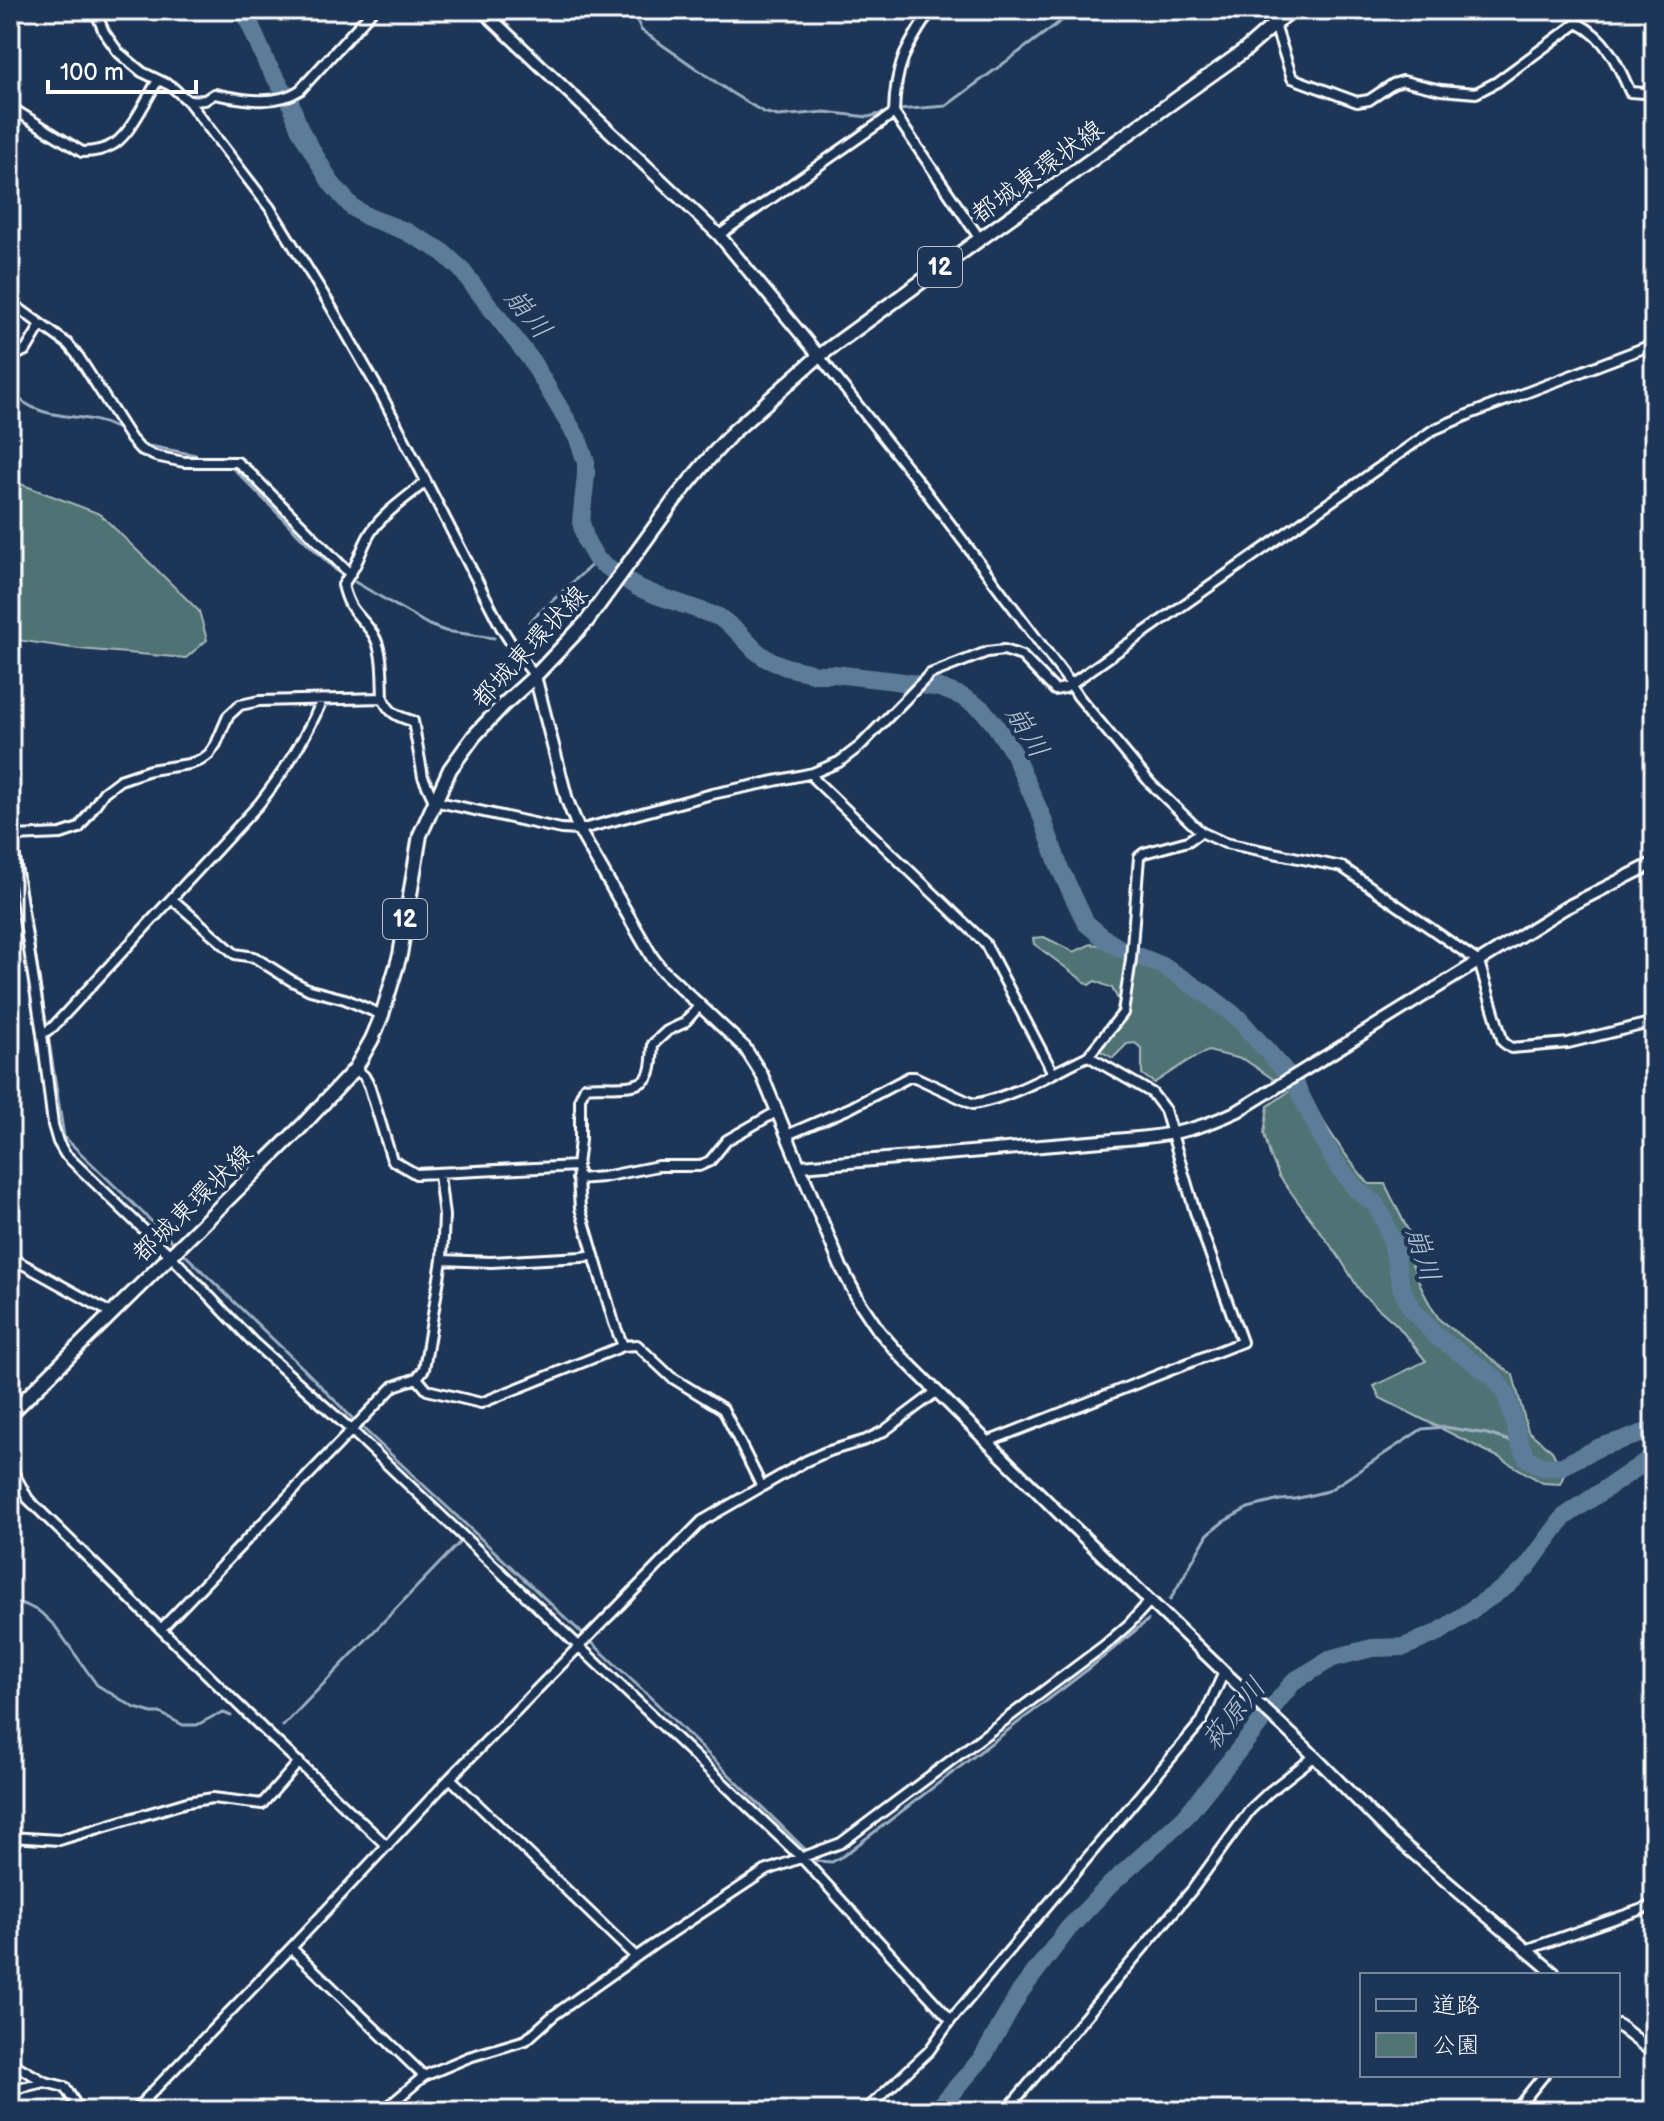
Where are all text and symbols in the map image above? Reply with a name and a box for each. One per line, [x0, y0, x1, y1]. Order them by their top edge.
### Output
scale bar [48, 44, 196, 94]
text: 100 m [60, 58, 124, 87]
street label: 都城東環状線 [966, 114, 1110, 231]
road number: 12 [918, 247, 962, 287]
water label: 崩川 [497, 282, 558, 346]
street label: 都城東環状線 [466, 579, 595, 715]
water label: 崩川 [998, 699, 1055, 764]
road number: 12 [383, 899, 427, 939]
street label: 都城東環状線 [126, 1139, 260, 1269]
water label: 崩川 [1399, 1223, 1447, 1286]
water label: 萩原川 [1195, 1671, 1273, 1757]
legend [1360, 1973, 1620, 2077]
text: 道路 [1432, 1991, 1480, 2020]
text: 公園 [1432, 2031, 1480, 2060]

